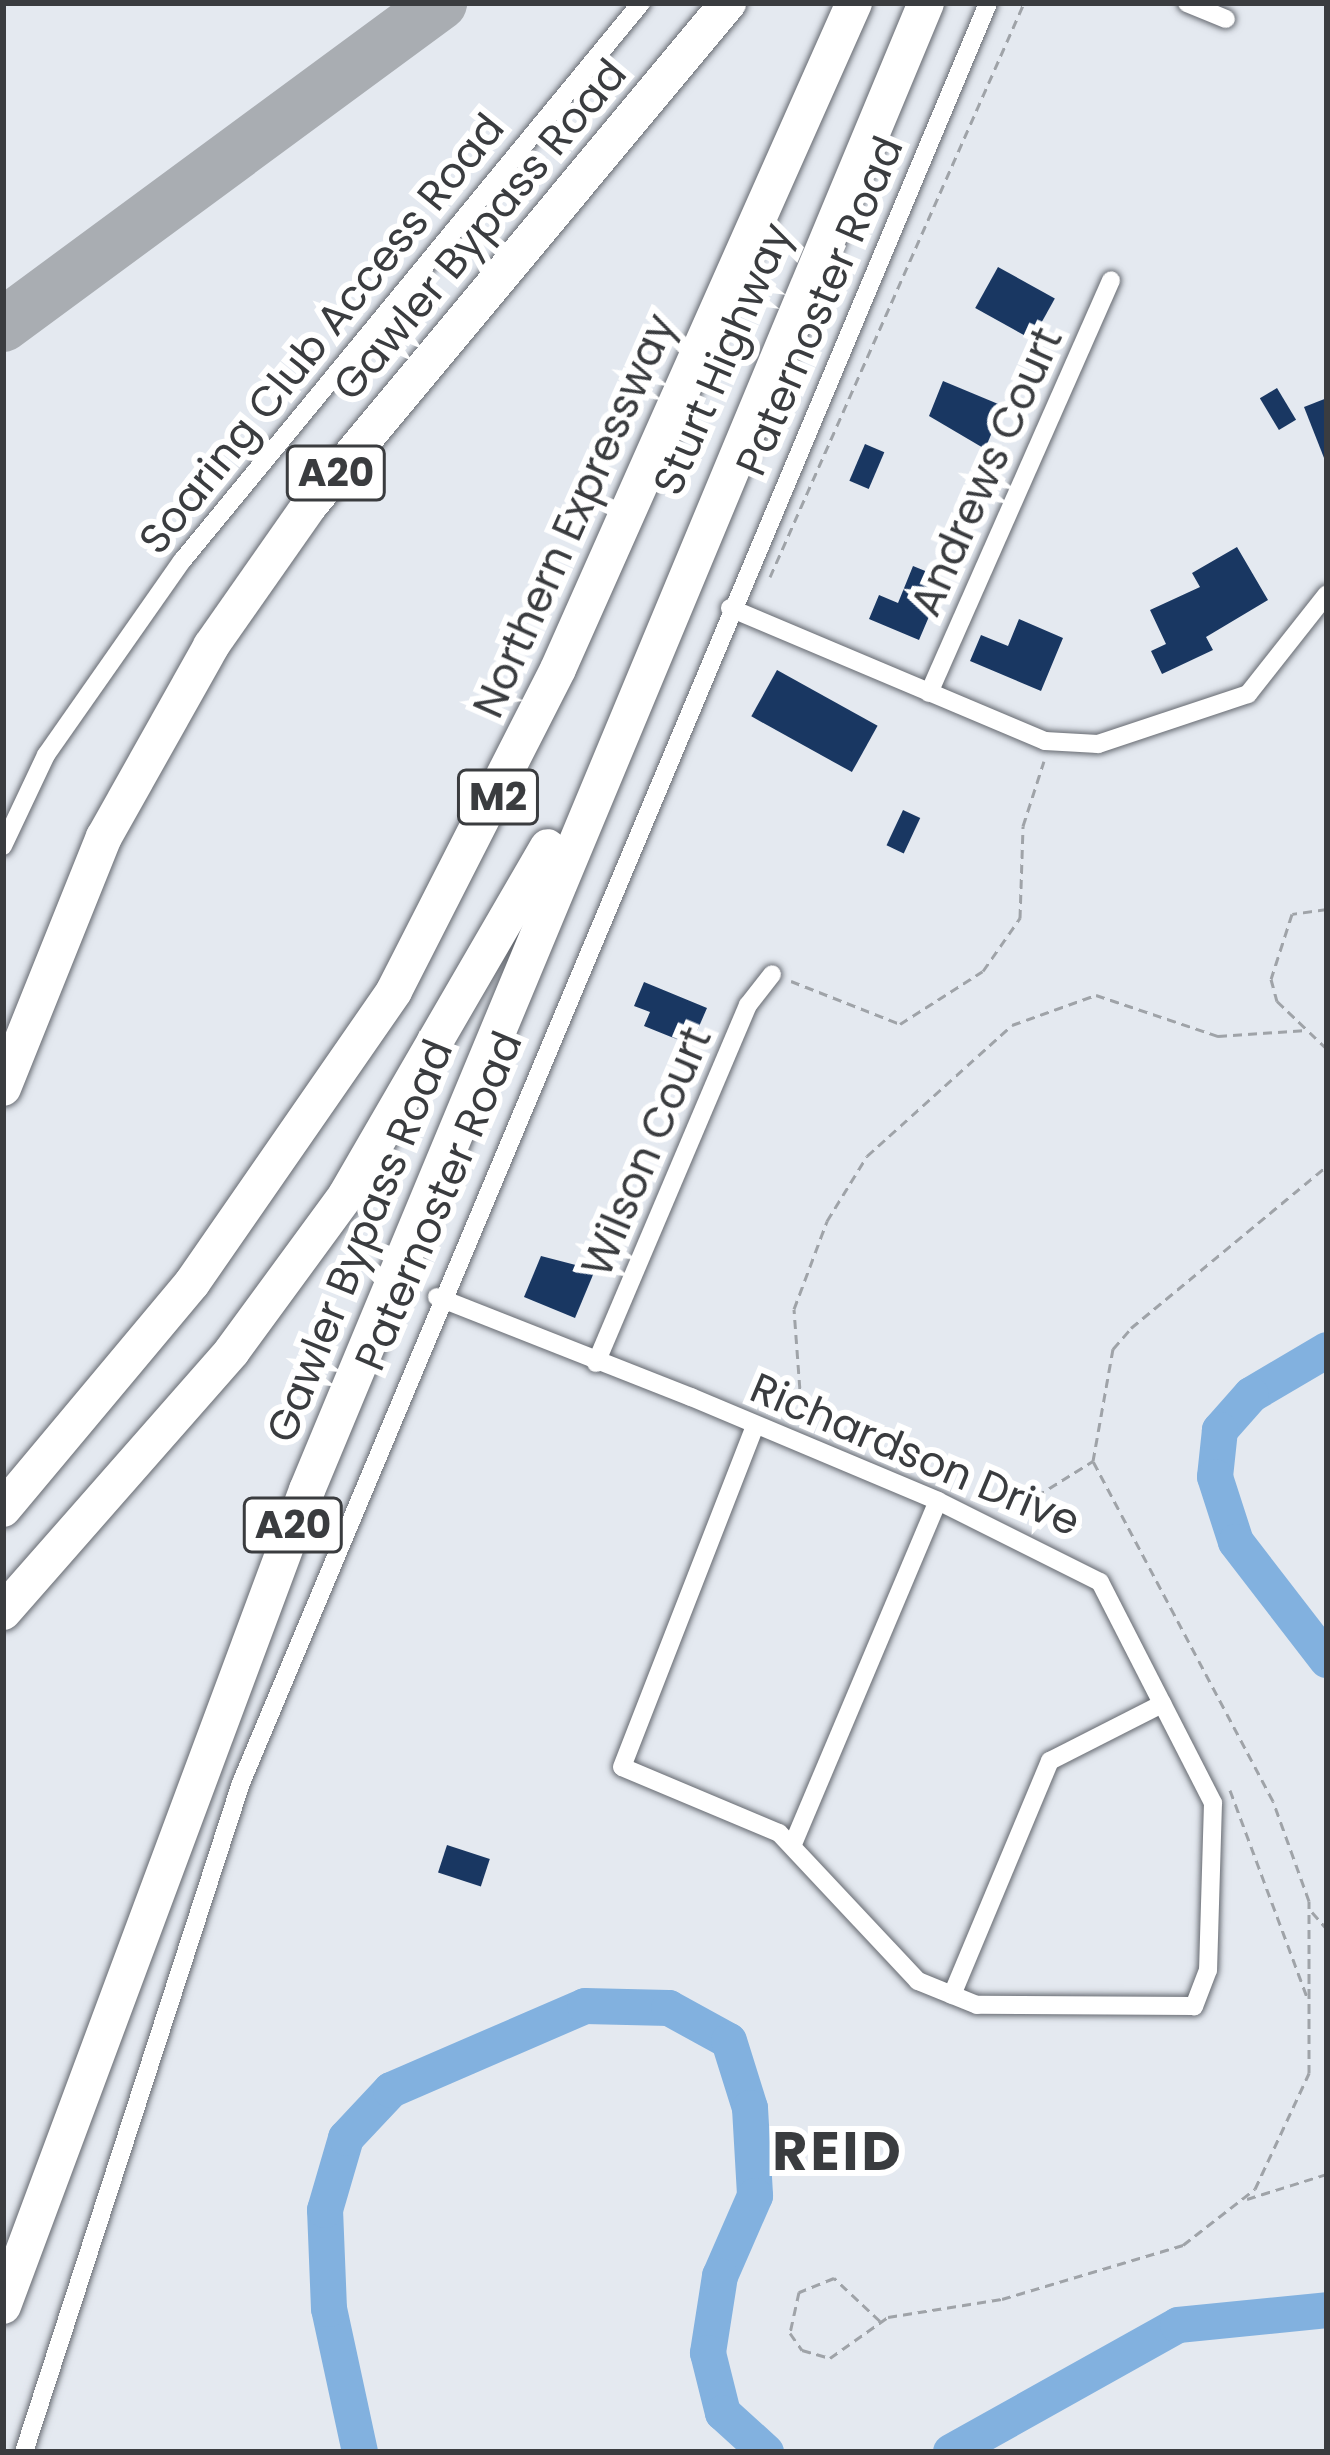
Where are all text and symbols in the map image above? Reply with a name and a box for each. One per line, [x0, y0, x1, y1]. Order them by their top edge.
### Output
street label: Gawler Bypass Road [323, 49, 637, 411]
street label: Soaring Club Access Road [129, 104, 515, 564]
street label: Paternoster Road [726, 129, 914, 483]
street label: Sturt Highway [643, 216, 803, 502]
street label: Northern Expressway [463, 307, 687, 725]
street label: Andrews Court [901, 320, 1073, 624]
road number: A20 [285, 440, 387, 506]
road number: M2 [456, 764, 540, 830]
street label: Wilson Court [572, 1020, 722, 1284]
street label: Paternoster Road [345, 1024, 533, 1378]
street label: Gawler Bypass Road [256, 1033, 464, 1449]
street label: Richardson Drive [743, 1363, 1087, 1547]
road number: A20 [242, 1492, 344, 1558]
district label: REID [772, 2119, 904, 2183]

